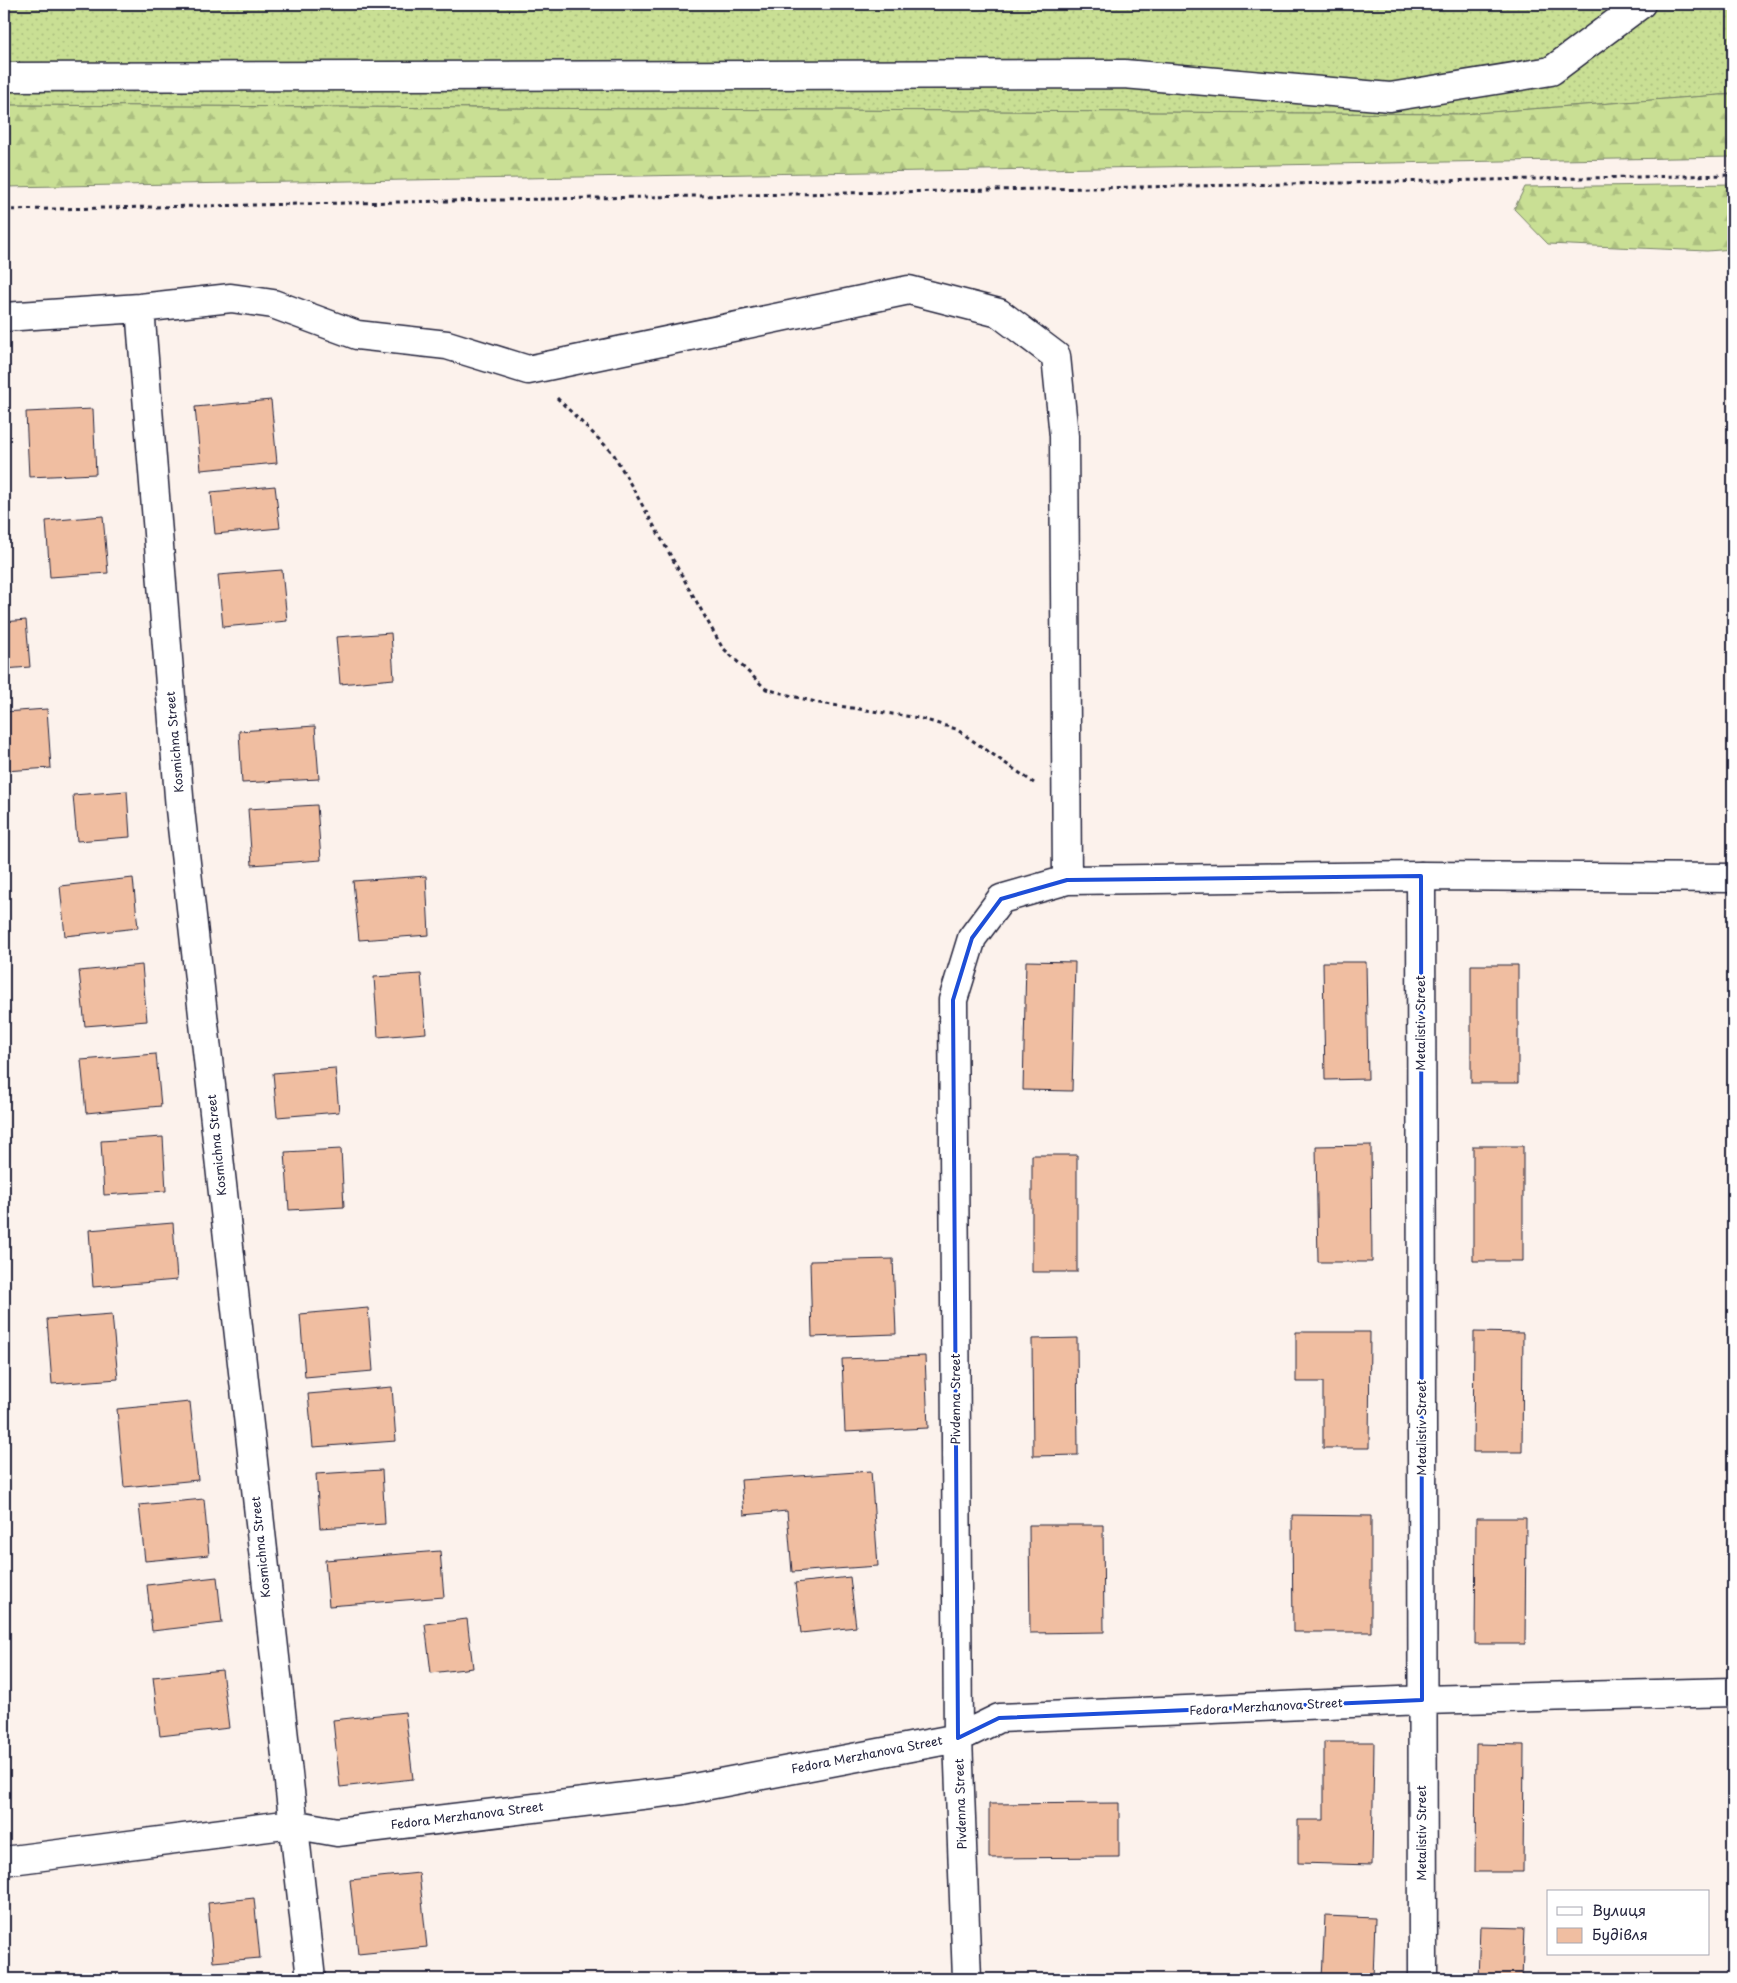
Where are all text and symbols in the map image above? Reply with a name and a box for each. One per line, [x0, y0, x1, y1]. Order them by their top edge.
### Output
street label: Kosmichna Street [161, 690, 187, 794]
street label: Metalistiv Street [1411, 975, 1429, 1071]
street label: Kosmichna Street [202, 1093, 230, 1197]
street label: Pivdenna Street [946, 1353, 964, 1445]
street label: Metalistiv Street [1412, 1380, 1430, 1476]
street label: Kosmichna Street [246, 1495, 274, 1599]
street label: Fedora Merzhanova Street [1189, 1693, 1343, 1719]
street label: Fedora Merzhanova Street [790, 1731, 944, 1778]
street label: Pivdenna Street [949, 1758, 971, 1850]
street label: Metalistiv Street [1412, 1785, 1430, 1881]
street label: Fedora Merzhanova Street [390, 1797, 544, 1833]
legend [1547, 1890, 1710, 1956]
text: Вулиця [1592, 1898, 1646, 1921]
text: Будівля [1592, 1922, 1648, 1945]

